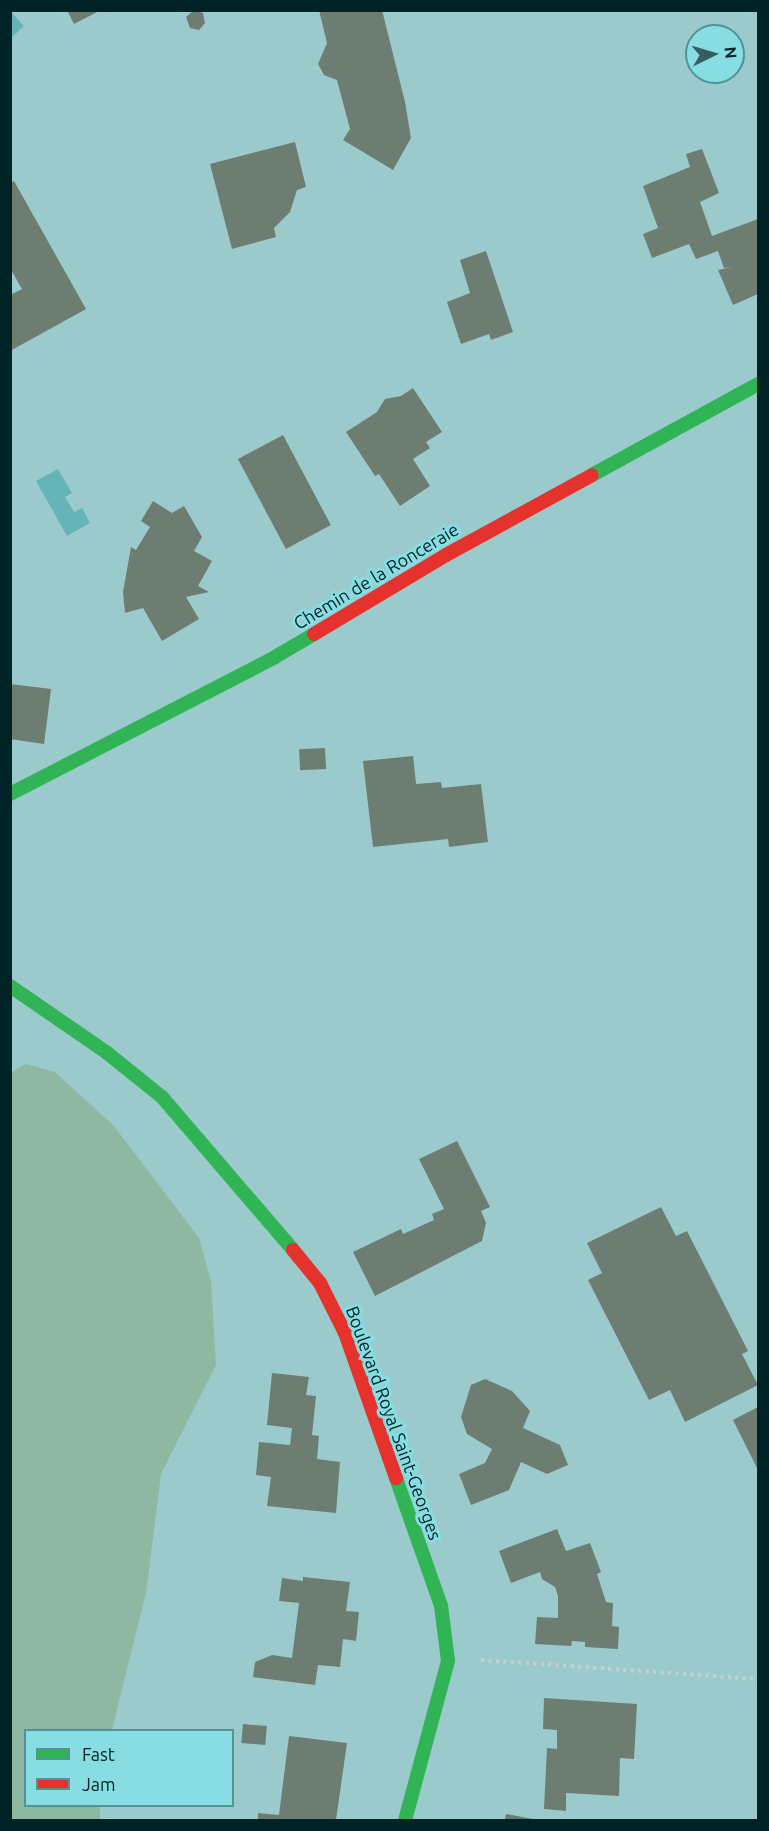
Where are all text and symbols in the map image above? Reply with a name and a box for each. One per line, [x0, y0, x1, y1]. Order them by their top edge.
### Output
north arrow [685, 24, 745, 84]
text: N [721, 46, 740, 59]
street label: Chemin de la Ronceraie [289, 518, 463, 634]
street label: Boulevard Royal Saint-Georges [342, 1303, 446, 1543]
legend [24, 1729, 234, 1807]
text: Fast [82, 1744, 115, 1764]
text: Jam [82, 1774, 116, 1794]

